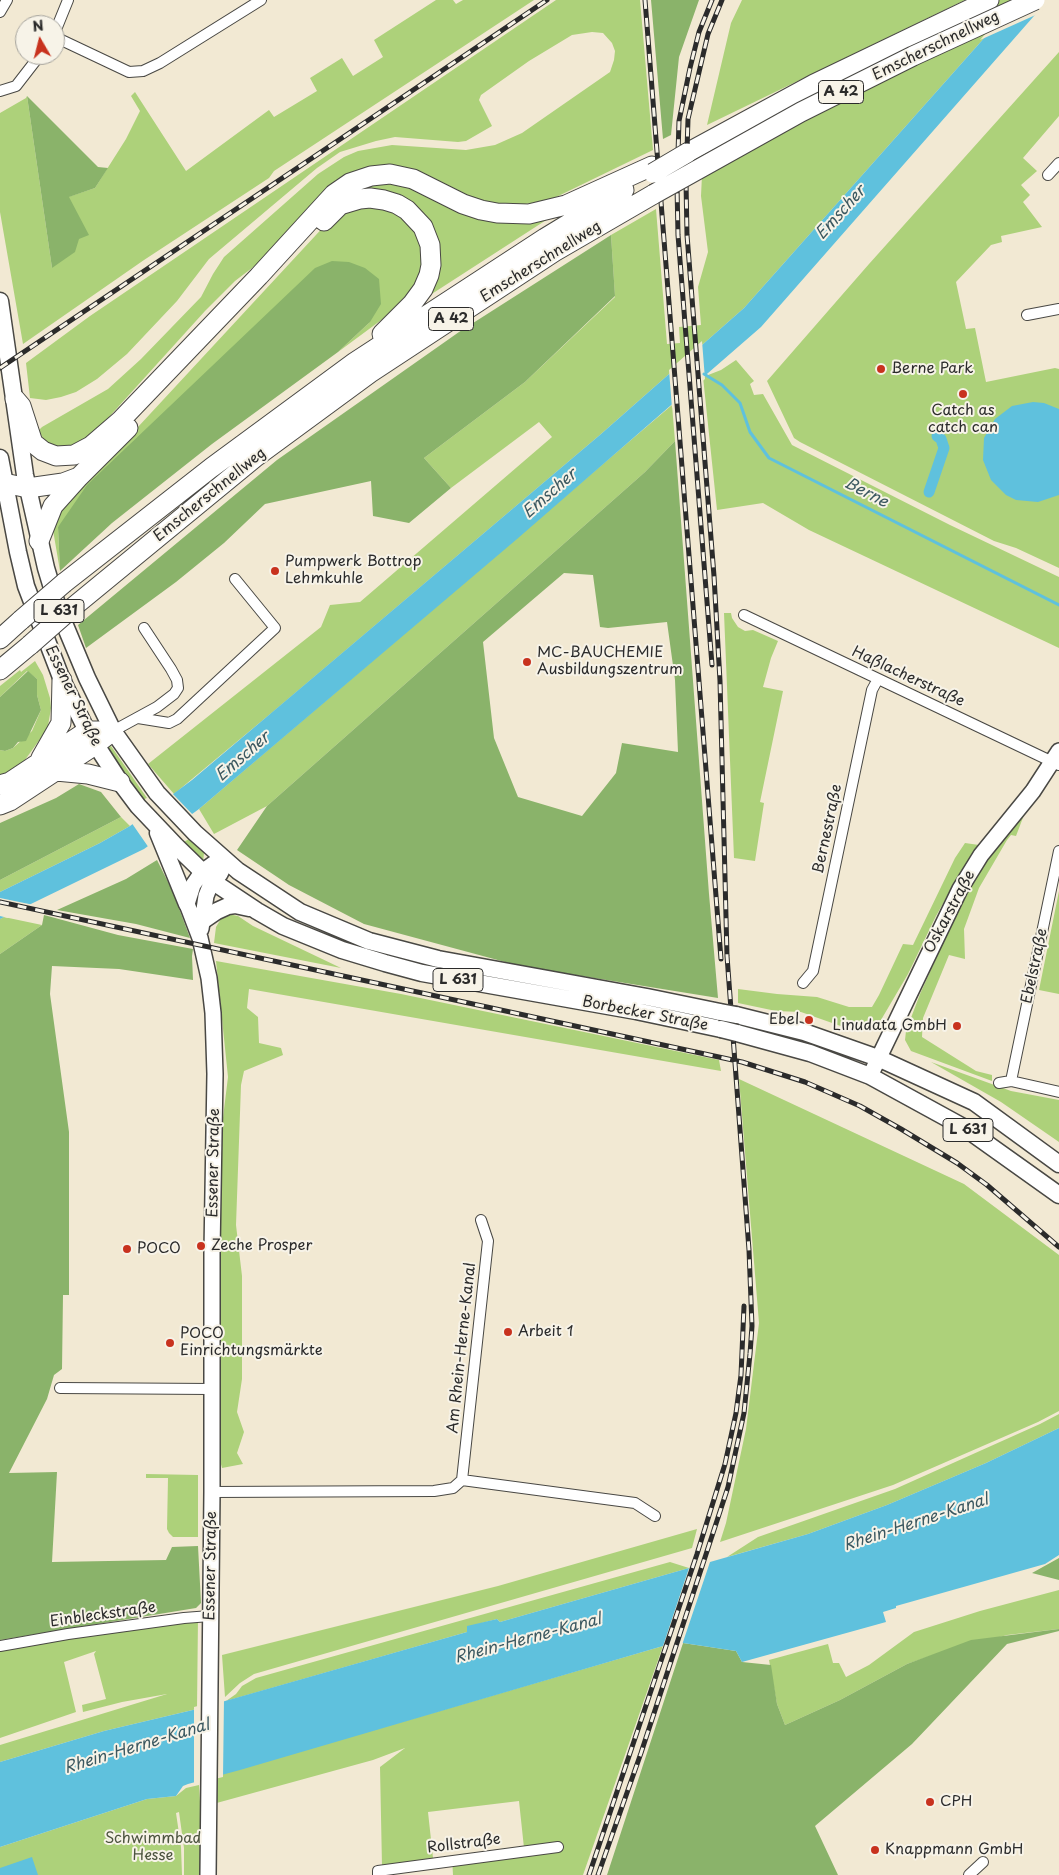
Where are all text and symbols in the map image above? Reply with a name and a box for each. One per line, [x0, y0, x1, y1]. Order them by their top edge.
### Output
street label: Emscherschnellweg [869, 7, 1003, 85]
text: N [31, 14, 45, 37]
north arrow [15, 15, 65, 65]
road number: A 42 [818, 80, 864, 104]
water label: Emscher [812, 182, 870, 244]
street label: Emscherschnellweg [477, 217, 605, 307]
road number: A 42 [428, 308, 474, 330]
place label: Berne Park [891, 360, 973, 378]
marker: Berne Park [875, 363, 887, 375]
marker: Catch as catch can [957, 388, 969, 400]
place label: Catch as catch can [928, 402, 998, 437]
street label: Emscherschnellweg [150, 444, 270, 546]
water label: Emscher [519, 465, 581, 523]
water label: Berne [841, 474, 891, 512]
place label: Pumpwerk Bottrop Lehmkuhle [285, 553, 422, 588]
marker: Pumpwerk Bottrop Lehmkuhle [269, 565, 281, 577]
road number: L 631 [34, 600, 84, 622]
street label: Essener Straße [41, 643, 105, 749]
street label: Haßlacherstraße [849, 643, 967, 711]
place label: MC-BAUCHEMIE Ausbildungszentrum [537, 644, 683, 679]
marker: MC-BAUCHEMIE Ausbildungszentrum [521, 656, 533, 668]
water label: Emscher [212, 728, 274, 786]
street label: Bernestraße [810, 783, 846, 875]
street label: Oskarstraße [921, 868, 979, 956]
street label: Ebelstraße [1018, 927, 1052, 1005]
road number: L 631 [433, 968, 483, 992]
street label: Borbecker Straße [581, 993, 709, 1035]
place label: Ebel [769, 1011, 799, 1029]
marker: Ebel [803, 1014, 815, 1026]
place label: Linudata GmbH [833, 1017, 947, 1035]
marker: Linudata GmbH [951, 1020, 963, 1032]
street label: Essener Straße [204, 1108, 224, 1218]
road number: L 631 [943, 1118, 993, 1142]
place label: Zeche Prosper [211, 1237, 312, 1255]
place label: POCO [137, 1240, 181, 1258]
marker: Zeche Prosper [195, 1240, 207, 1252]
marker: POCO [121, 1243, 133, 1255]
street label: Am Rhein-Herne-Kanal [444, 1262, 480, 1434]
place label: Arbeit 1 [518, 1323, 573, 1341]
place label: POCO Einrichtungsmärkte [180, 1325, 323, 1360]
marker: Arbeit 1 [502, 1326, 514, 1338]
marker: POCO Einrichtungsmärkte [164, 1337, 176, 1349]
water label: Rhein-Herne-Kanal [841, 1491, 991, 1555]
street label: Essener Straße [201, 1511, 221, 1621]
street label: Einbleckstraße [49, 1599, 157, 1631]
water label: Rhein-Herne-Kanal [453, 1610, 603, 1668]
water label: Rhein-Herne-Kanal [62, 1716, 212, 1778]
place label: CPH [940, 1793, 972, 1811]
marker: CPH [924, 1796, 936, 1808]
park label: Schwimmbad Hesse [105, 1830, 201, 1865]
street label: Rollstraße [426, 1831, 502, 1857]
place label: Knappmann GmbH [885, 1841, 1023, 1859]
marker: Knappmann GmbH [869, 1844, 881, 1856]

